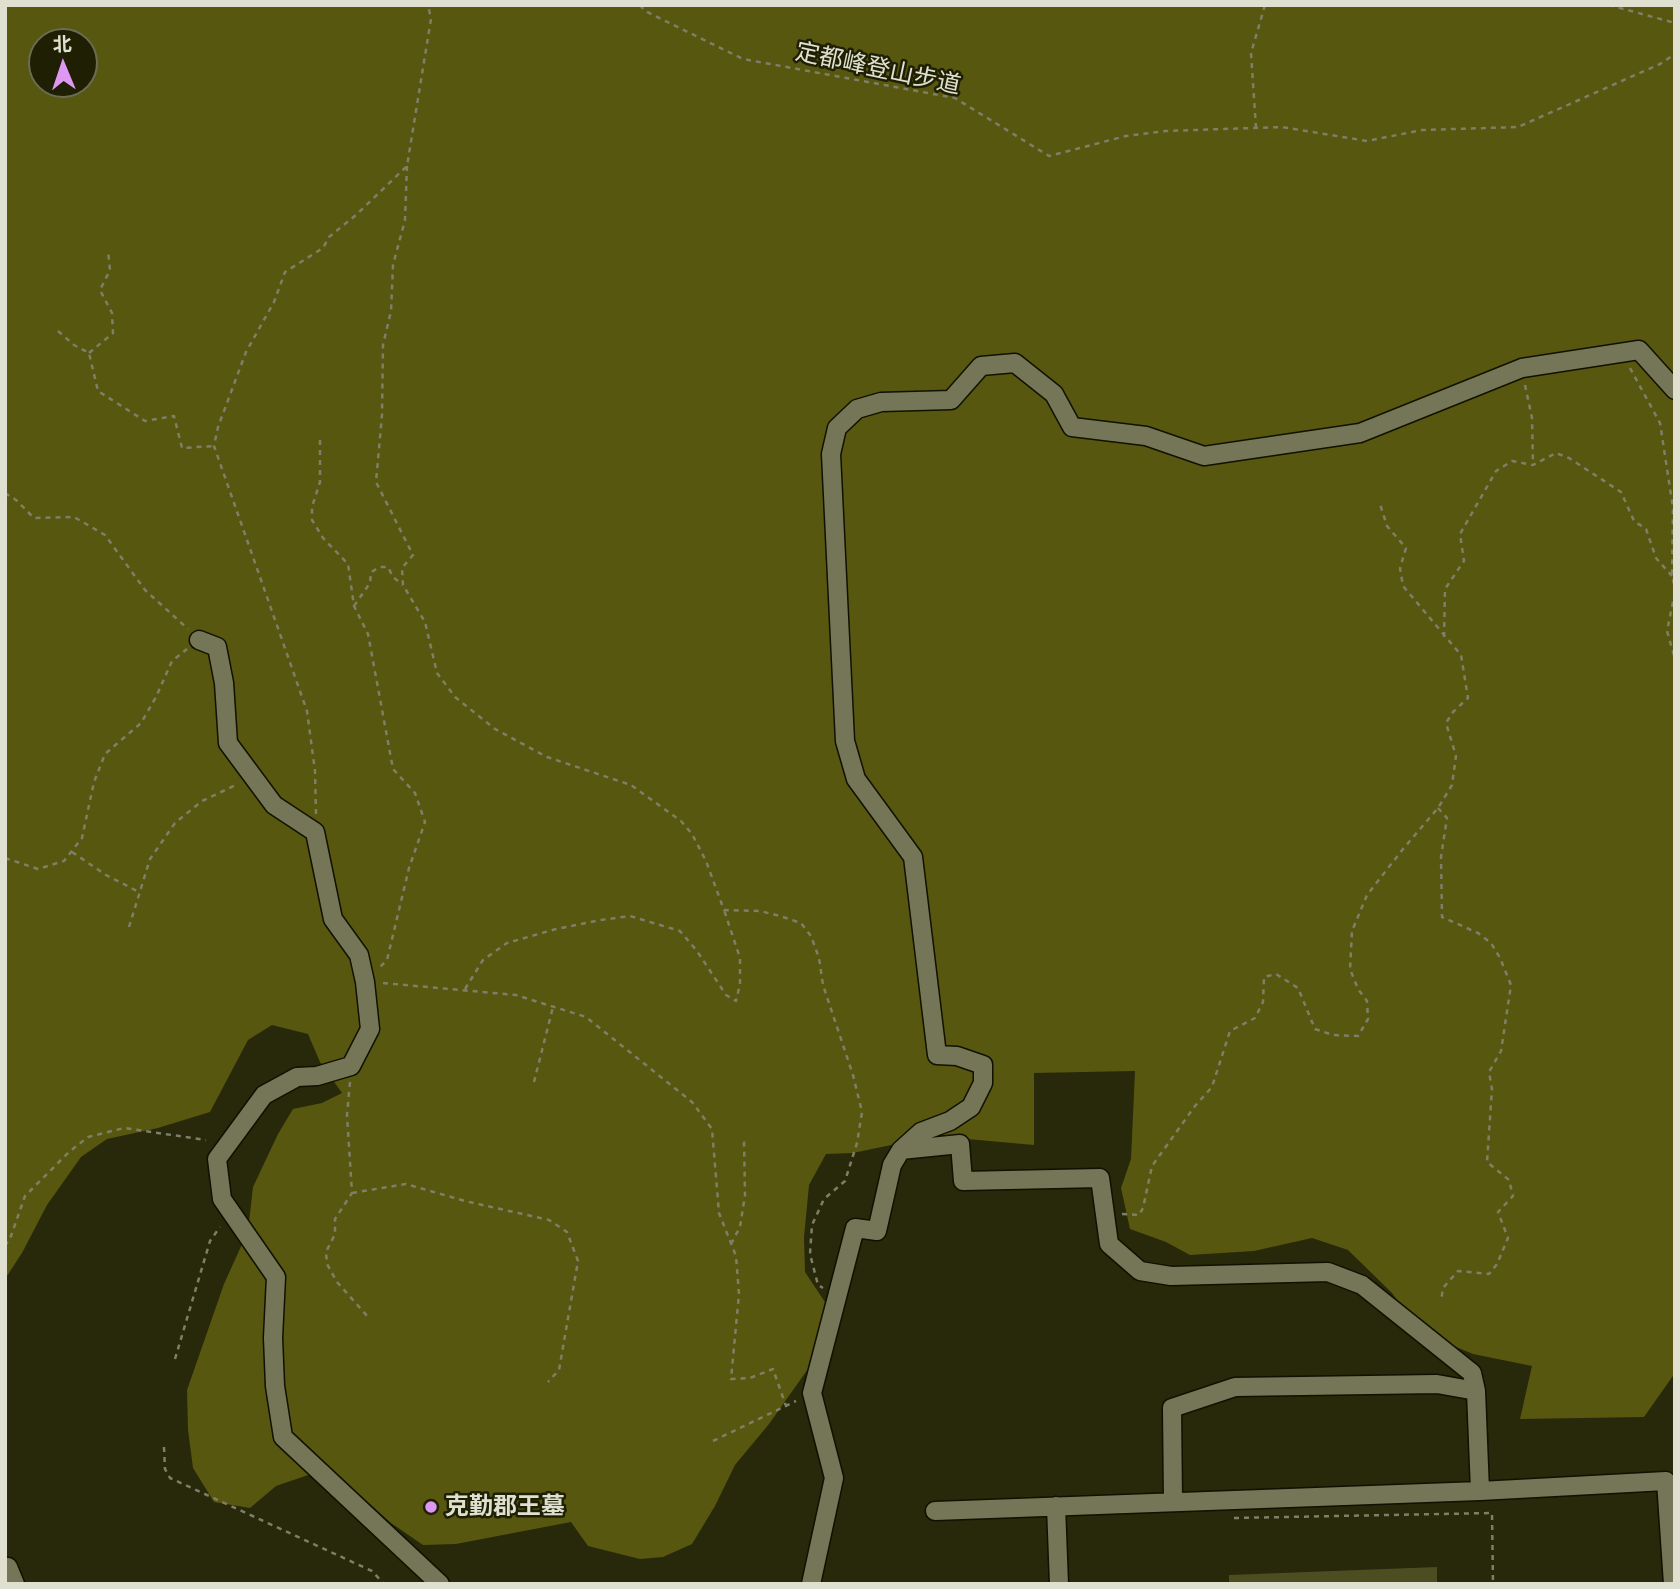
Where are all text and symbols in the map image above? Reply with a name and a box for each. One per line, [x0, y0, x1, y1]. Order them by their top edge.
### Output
north arrow [28, 28, 98, 98]
text: 北 [52, 33, 72, 55]
street label: 定都峰登山步道 [793, 37, 963, 101]
place label: 克勤郡王墓 [445, 1493, 565, 1521]
marker: 克勤郡王墓 [423, 1499, 439, 1515]

